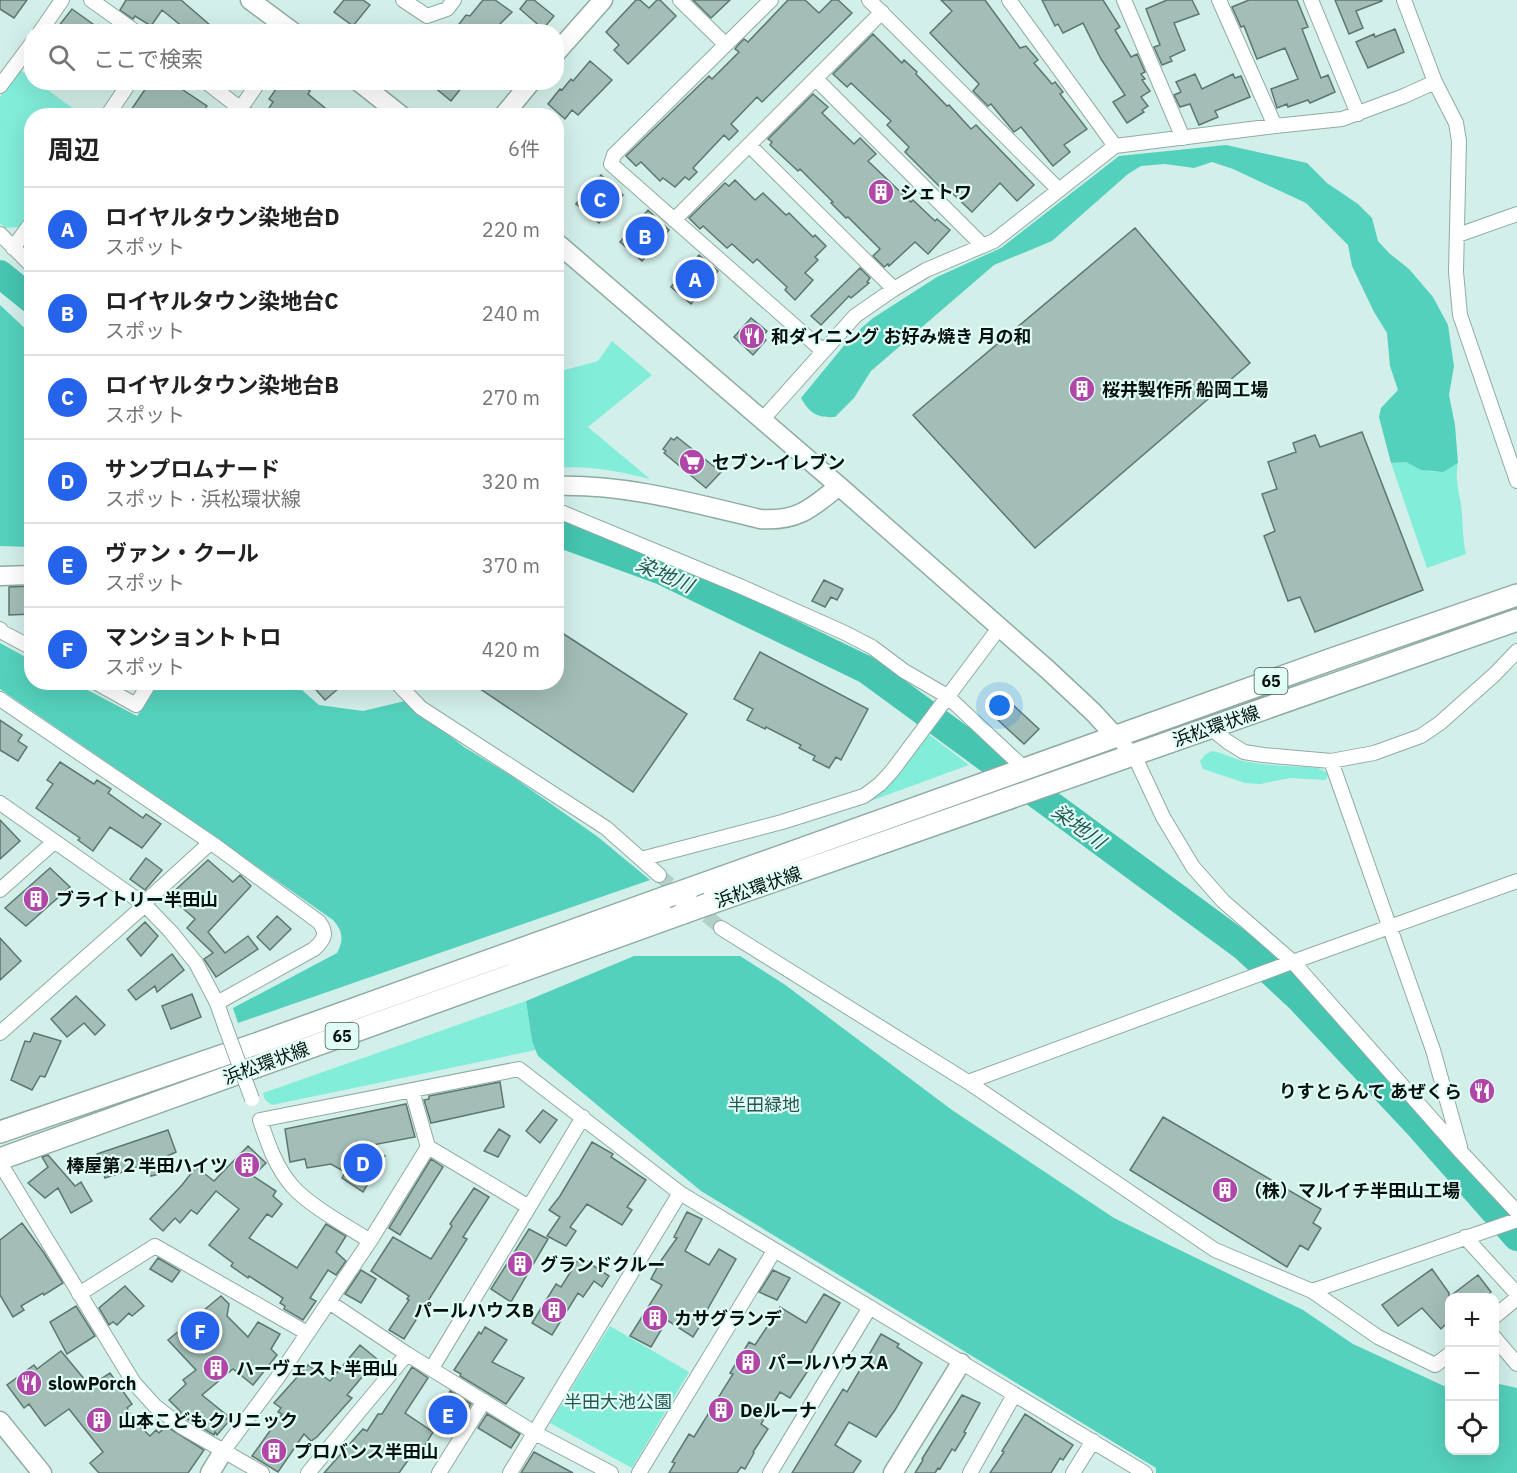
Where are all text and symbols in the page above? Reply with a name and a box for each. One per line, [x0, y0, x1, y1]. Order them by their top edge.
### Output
search box [24, 24, 564, 90]
icon: search [45, 41, 78, 74]
text: ここで検索 [93, 44, 203, 73]
text: 周辺 [48, 132, 100, 166]
text: 6件 [508, 135, 540, 162]
pin: C [580, 176, 620, 222]
building icon: シェトワ [866, 177, 896, 207]
place label: シェトワ [900, 181, 972, 204]
text: ロイヤルタウン染地台D [105, 202, 340, 231]
pin: B [626, 214, 664, 258]
text: A [61, 216, 74, 243]
text: 220 m [482, 216, 540, 243]
text: スポット [105, 233, 185, 260]
pin: A [676, 256, 714, 302]
text: ロイヤルタウン染地台C [105, 286, 339, 315]
text: B [61, 300, 74, 327]
text: 240 m [482, 300, 540, 327]
text: スポット [105, 317, 185, 344]
restaurant icon: 和ダイニング お好み焼き 月の和 [737, 321, 767, 351]
place label: 和ダイニング お好み焼き 月の和 [771, 325, 1032, 348]
text: ロイヤルタウン染地台B [105, 370, 339, 399]
building icon: 桜井製作所 船岡工場 [1067, 374, 1097, 404]
place label: 桜井製作所 船岡工場 [1102, 378, 1268, 401]
text: C [61, 384, 74, 411]
text: 270 m [482, 384, 540, 411]
text: スポット [105, 401, 185, 428]
supermarket icon: セブン-イレブン [677, 447, 707, 477]
place label: セブン-イレブン [712, 451, 845, 474]
text: サンプロムナード [105, 454, 280, 483]
text: D [61, 468, 74, 495]
text: 320 m [482, 468, 540, 495]
text: スポット · 浜松環状線 [105, 485, 301, 512]
text: ヴァン・クール [105, 538, 259, 567]
water label: 染地川 [632, 549, 700, 599]
text: E [61, 552, 74, 579]
text: 370 m [482, 552, 540, 579]
text: スポット [105, 569, 185, 596]
text: マンショントトロ [105, 622, 281, 651]
text: F [62, 636, 73, 663]
text: 420 m [482, 636, 540, 663]
text: スポット [105, 653, 185, 680]
road number: 65 [1254, 668, 1288, 694]
your location [985, 691, 1014, 720]
street label: 浜松環状線 [1170, 700, 1262, 752]
water label: 染地川 [1047, 797, 1113, 856]
street label: 浜松環状線 [712, 861, 804, 913]
building icon: ブライトリー半田山 [21, 884, 51, 914]
place label: ブライトリー半田山 [56, 888, 218, 911]
road number: 65 [326, 1023, 358, 1049]
street label: 浜松環状線 [220, 1037, 312, 1089]
restaurant icon: りすとらんて あぜくら [1467, 1076, 1497, 1106]
place label: りすとらんて あぜくら [1279, 1080, 1462, 1103]
park label: 半田緑地 [728, 1093, 800, 1116]
pin: D [344, 1140, 382, 1186]
building icon: 棒屋第２半田ハイツ [232, 1150, 262, 1180]
place label: 棒屋第２半田ハイツ [66, 1154, 228, 1177]
building icon: （株）マルイチ半田山工場 [1210, 1175, 1240, 1205]
place label: （株）マルイチ半田山工場 [1244, 1179, 1460, 1202]
building icon: グランドクルー [505, 1249, 535, 1279]
place label: グランドクルー [540, 1253, 665, 1276]
map controls [1445, 1293, 1499, 1455]
button: + [1445, 1293, 1499, 1347]
building icon: パールハウスB [539, 1295, 569, 1325]
place label: パールハウスB [414, 1299, 534, 1322]
building icon: カサグランデ [640, 1303, 670, 1333]
place label: カサグランデ [674, 1307, 782, 1330]
pin: F [180, 1308, 220, 1354]
building icon: パールハウスA [733, 1347, 763, 1377]
button: − [1445, 1347, 1499, 1401]
place label: パールハウスA [768, 1351, 888, 1374]
building icon: ハーヴェスト半田山 [201, 1353, 231, 1383]
place label: ハーヴェスト半田山 [236, 1357, 398, 1380]
restaurant icon: slowPorch [14, 1368, 44, 1398]
place label: slowPorch [48, 1372, 136, 1395]
park label: 半田大池公園 [564, 1390, 672, 1413]
pin: E [428, 1392, 468, 1438]
building icon: Deルーナ [706, 1395, 736, 1425]
place label: Deルーナ [740, 1399, 817, 1422]
button: locate [1445, 1401, 1499, 1455]
building icon: 山本こどもクリニック [84, 1405, 114, 1435]
place label: 山本こどもクリニック [118, 1409, 298, 1432]
building icon: プロバンス半田山 [259, 1436, 289, 1466]
place label: プロバンス半田山 [294, 1440, 439, 1463]

